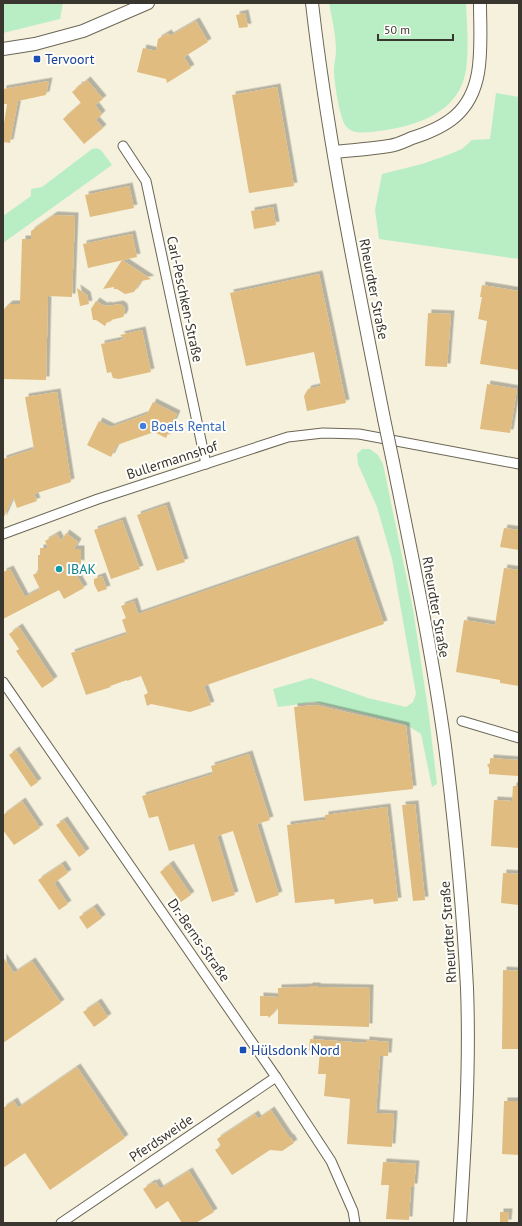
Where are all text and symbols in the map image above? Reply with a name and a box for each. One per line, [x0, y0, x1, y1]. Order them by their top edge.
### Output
scale bar [378, 16, 453, 42]
text: 50 m [384, 22, 410, 37]
place label: Tervoort [45, 50, 95, 68]
marker: Tervoort [32, 54, 42, 64]
street label: Carl-Peschken-Straße [163, 234, 207, 364]
street label: Rheurdter Straße [355, 237, 393, 341]
place label: Boels Rental [151, 417, 226, 435]
marker: Boels Rental [138, 421, 148, 431]
street label: Bullermannshof [124, 437, 220, 483]
street label: Rheurdter Straße [418, 555, 454, 659]
place label: IBAK [67, 560, 96, 578]
marker: IBAK [54, 564, 64, 574]
street label: Rheurdter Straße [435, 880, 461, 984]
street label: Dr.-Berns-Straße [164, 895, 234, 985]
place label: Hülsdonk Nord [251, 1041, 340, 1059]
marker: Hülsdonk Nord [238, 1045, 248, 1055]
street label: Pferdsweide [126, 1110, 196, 1166]

